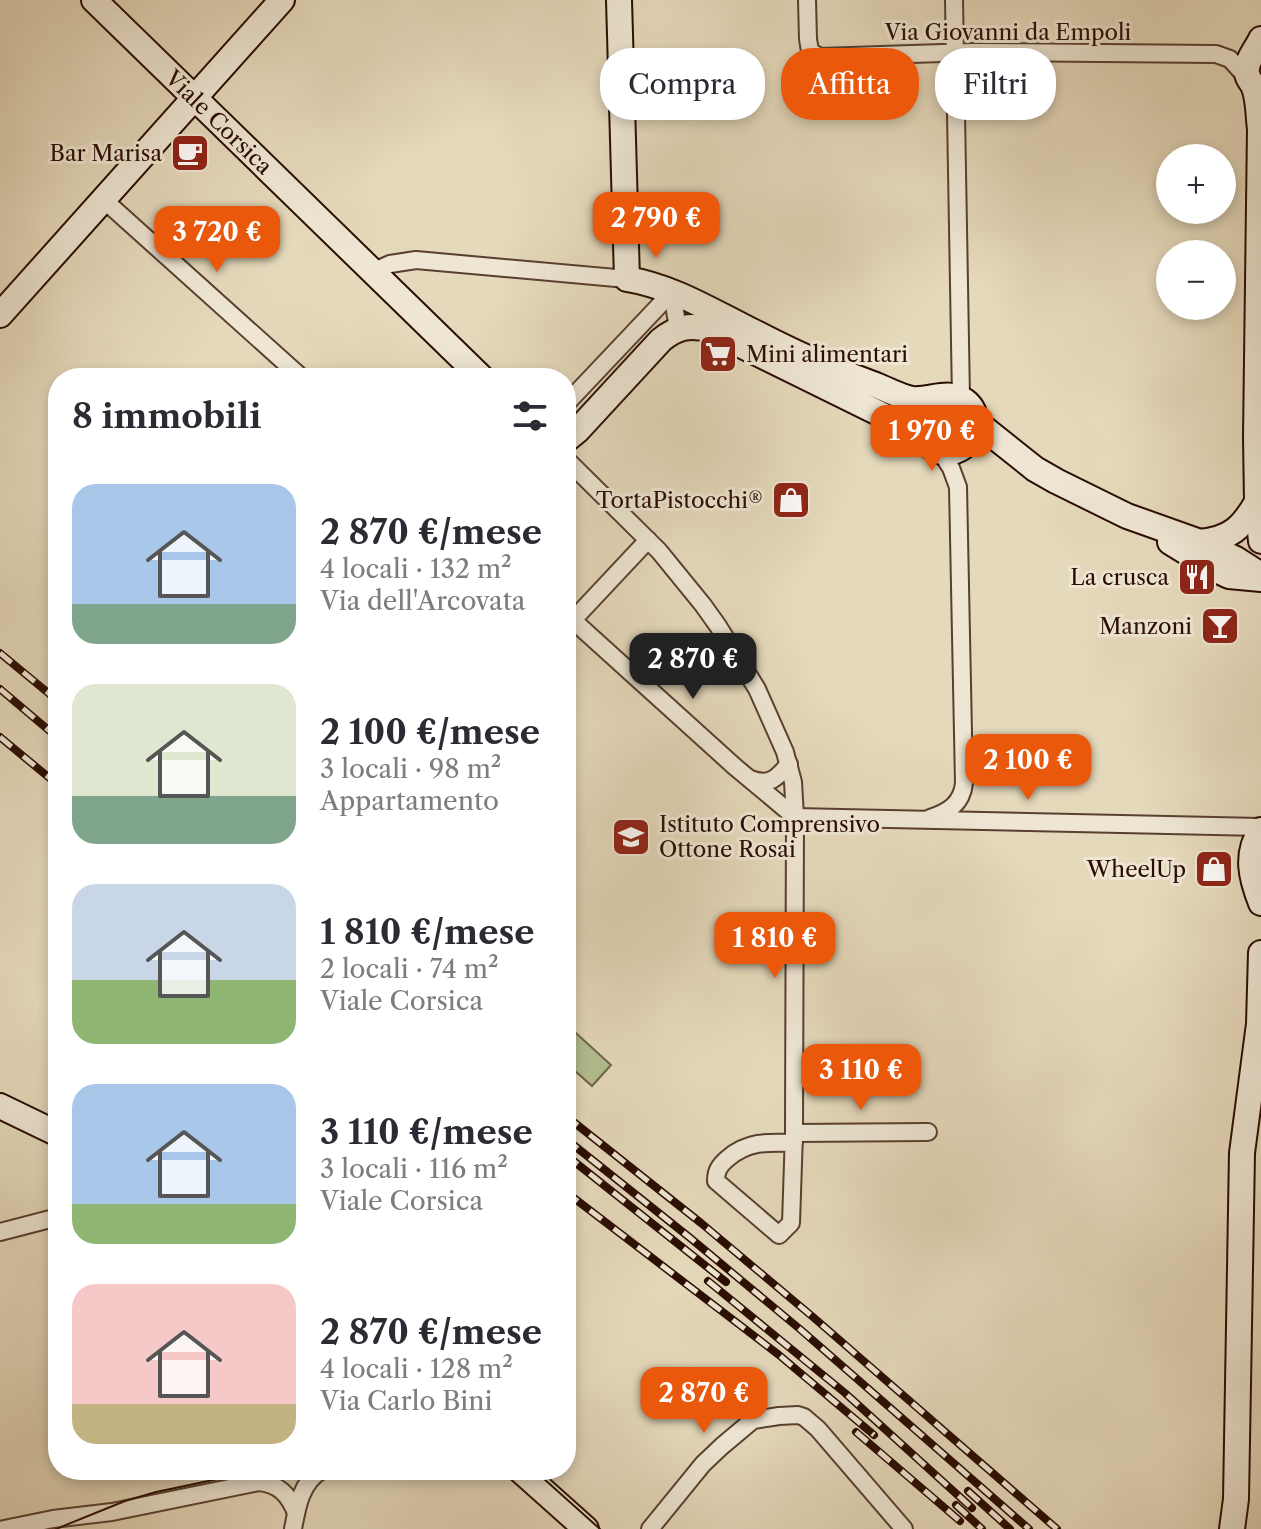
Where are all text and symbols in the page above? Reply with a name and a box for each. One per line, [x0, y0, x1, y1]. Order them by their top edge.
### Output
street label: Via Giovanni da Empoli [884, 19, 1132, 46]
chip: Compra [600, 48, 765, 120]
chip: Affitta [781, 48, 919, 120]
chip: Filtri [935, 48, 1056, 120]
street label: Viale Corsica [159, 64, 278, 180]
cafe icon: Bar Marisa [169, 132, 211, 174]
place label: Bar Marisa [50, 140, 162, 167]
map controls [1156, 144, 1236, 320]
button: + [1156, 144, 1236, 224]
pin: 2 790 € [582, 192, 730, 260]
text: 2 790 € [611, 202, 701, 234]
pin: 3 720 € [143, 206, 291, 274]
text: 3 720 € [172, 216, 262, 248]
button: − [1156, 240, 1236, 320]
supermarket icon: Mini alimentari [697, 333, 739, 375]
place label: Mini alimentari [746, 341, 908, 368]
icon: filters [508, 394, 552, 438]
text: 8 immobili [72, 395, 261, 437]
pin: 1 970 € [858, 405, 1006, 473]
text: 1 970 € [889, 415, 975, 447]
shop icon: TortaPistocchi® [770, 479, 812, 521]
place label: TortaPistocchi® [596, 487, 763, 514]
text: 2 870 €/mese [320, 511, 542, 553]
icon: home [136, 516, 232, 612]
text: 4 locali · 132 m² [320, 553, 512, 585]
restaurant icon: La crusca [1176, 556, 1218, 598]
place label: La crusca [1070, 564, 1169, 591]
text: Via dell'Arcovata [320, 585, 526, 617]
bar icon: Manzoni [1199, 605, 1241, 647]
place label: Manzoni [1099, 613, 1192, 640]
pin: 2 870 € [619, 633, 767, 701]
text: 2 870 € [647, 643, 739, 675]
text: 2 100 €/mese [320, 711, 540, 753]
icon: home [136, 716, 232, 812]
pin: 2 100 € [954, 734, 1102, 802]
text: 2 100 € [983, 744, 1073, 776]
text: 3 locali · 98 m² [320, 753, 501, 785]
text: Appartamento [320, 785, 499, 817]
place label: Istituto Comprensivo Ottone Rosai [659, 811, 880, 863]
school or university icon: Istituto Comprensivo Ottone Rosai [610, 816, 652, 858]
shop icon: WheelUp [1193, 848, 1235, 890]
place label: WheelUp [1086, 856, 1186, 883]
text: 1 810 €/mese [320, 911, 535, 953]
pin: 1 810 € [701, 912, 849, 980]
icon: home [136, 916, 232, 1012]
text: 1 810 € [732, 922, 818, 954]
text: 2 locali · 74 m² [320, 953, 499, 985]
text: Viale Corsica [320, 985, 483, 1017]
pin: 3 110 € [787, 1044, 935, 1112]
text: 3 110 € [819, 1054, 903, 1086]
text: 3 110 €/mese [320, 1111, 533, 1153]
icon: home [136, 1116, 232, 1212]
text: 3 locali · 116 m² [320, 1153, 508, 1185]
text: Viale Corsica [320, 1185, 483, 1217]
text: 2 870 €/mese [320, 1311, 542, 1353]
icon: home [136, 1316, 232, 1412]
text: 4 locali · 128 m² [320, 1353, 513, 1385]
pin: 2 870 € [630, 1367, 778, 1435]
text: 2 870 € [658, 1377, 750, 1409]
text: Via Carlo Bini [320, 1385, 492, 1417]

